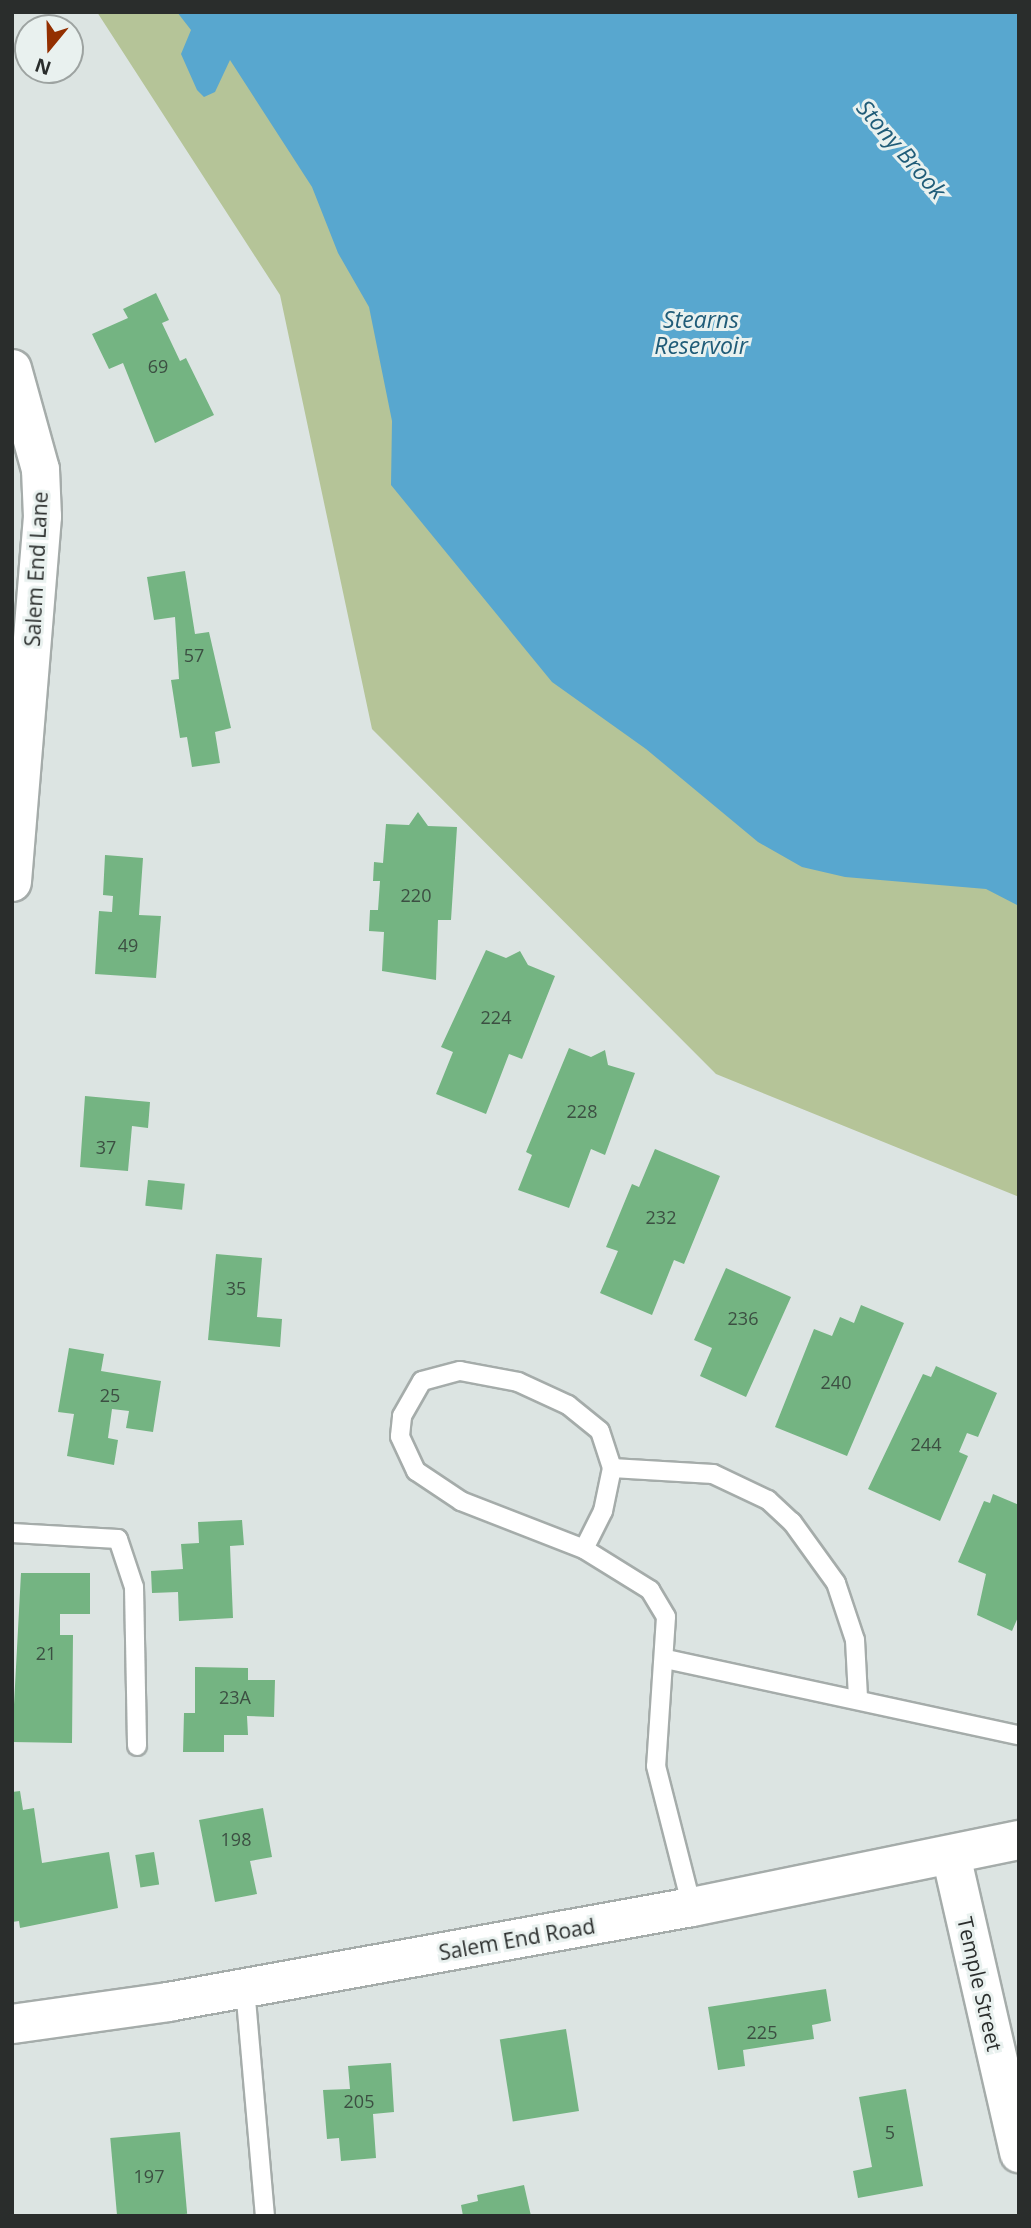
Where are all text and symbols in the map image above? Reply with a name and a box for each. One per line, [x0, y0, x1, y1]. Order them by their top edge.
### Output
north arrow [14, 14, 84, 84]
text: N [31, 52, 54, 82]
water label: Stony Brook [852, 94, 952, 204]
water label: Stearns Reservoir [654, 305, 748, 359]
house number: 69 [148, 355, 168, 377]
street label: Salem End Lane [19, 491, 53, 647]
house number: 57 [184, 644, 204, 666]
house number: 220 [401, 884, 431, 906]
house number: 49 [118, 934, 138, 956]
house number: 224 [481, 1006, 511, 1028]
house number: 228 [567, 1100, 597, 1122]
house number: 37 [96, 1136, 116, 1158]
house number: 232 [646, 1206, 676, 1228]
house number: 35 [226, 1277, 246, 1299]
house number: 236 [728, 1307, 758, 1329]
house number: 240 [821, 1371, 851, 1393]
house number: 25 [100, 1384, 120, 1406]
house number: 244 [911, 1433, 941, 1455]
house number: 21 [36, 1642, 56, 1664]
house number: 23A [219, 1686, 251, 1708]
house number: 198 [221, 1828, 251, 1850]
street label: Salem End Road [437, 1913, 597, 1965]
street label: Temple Street [952, 1914, 1008, 2054]
house number: 225 [747, 2021, 777, 2043]
house number: 205 [344, 2090, 374, 2112]
house number: 5 [885, 2121, 895, 2143]
house number: 197 [134, 2165, 164, 2187]

